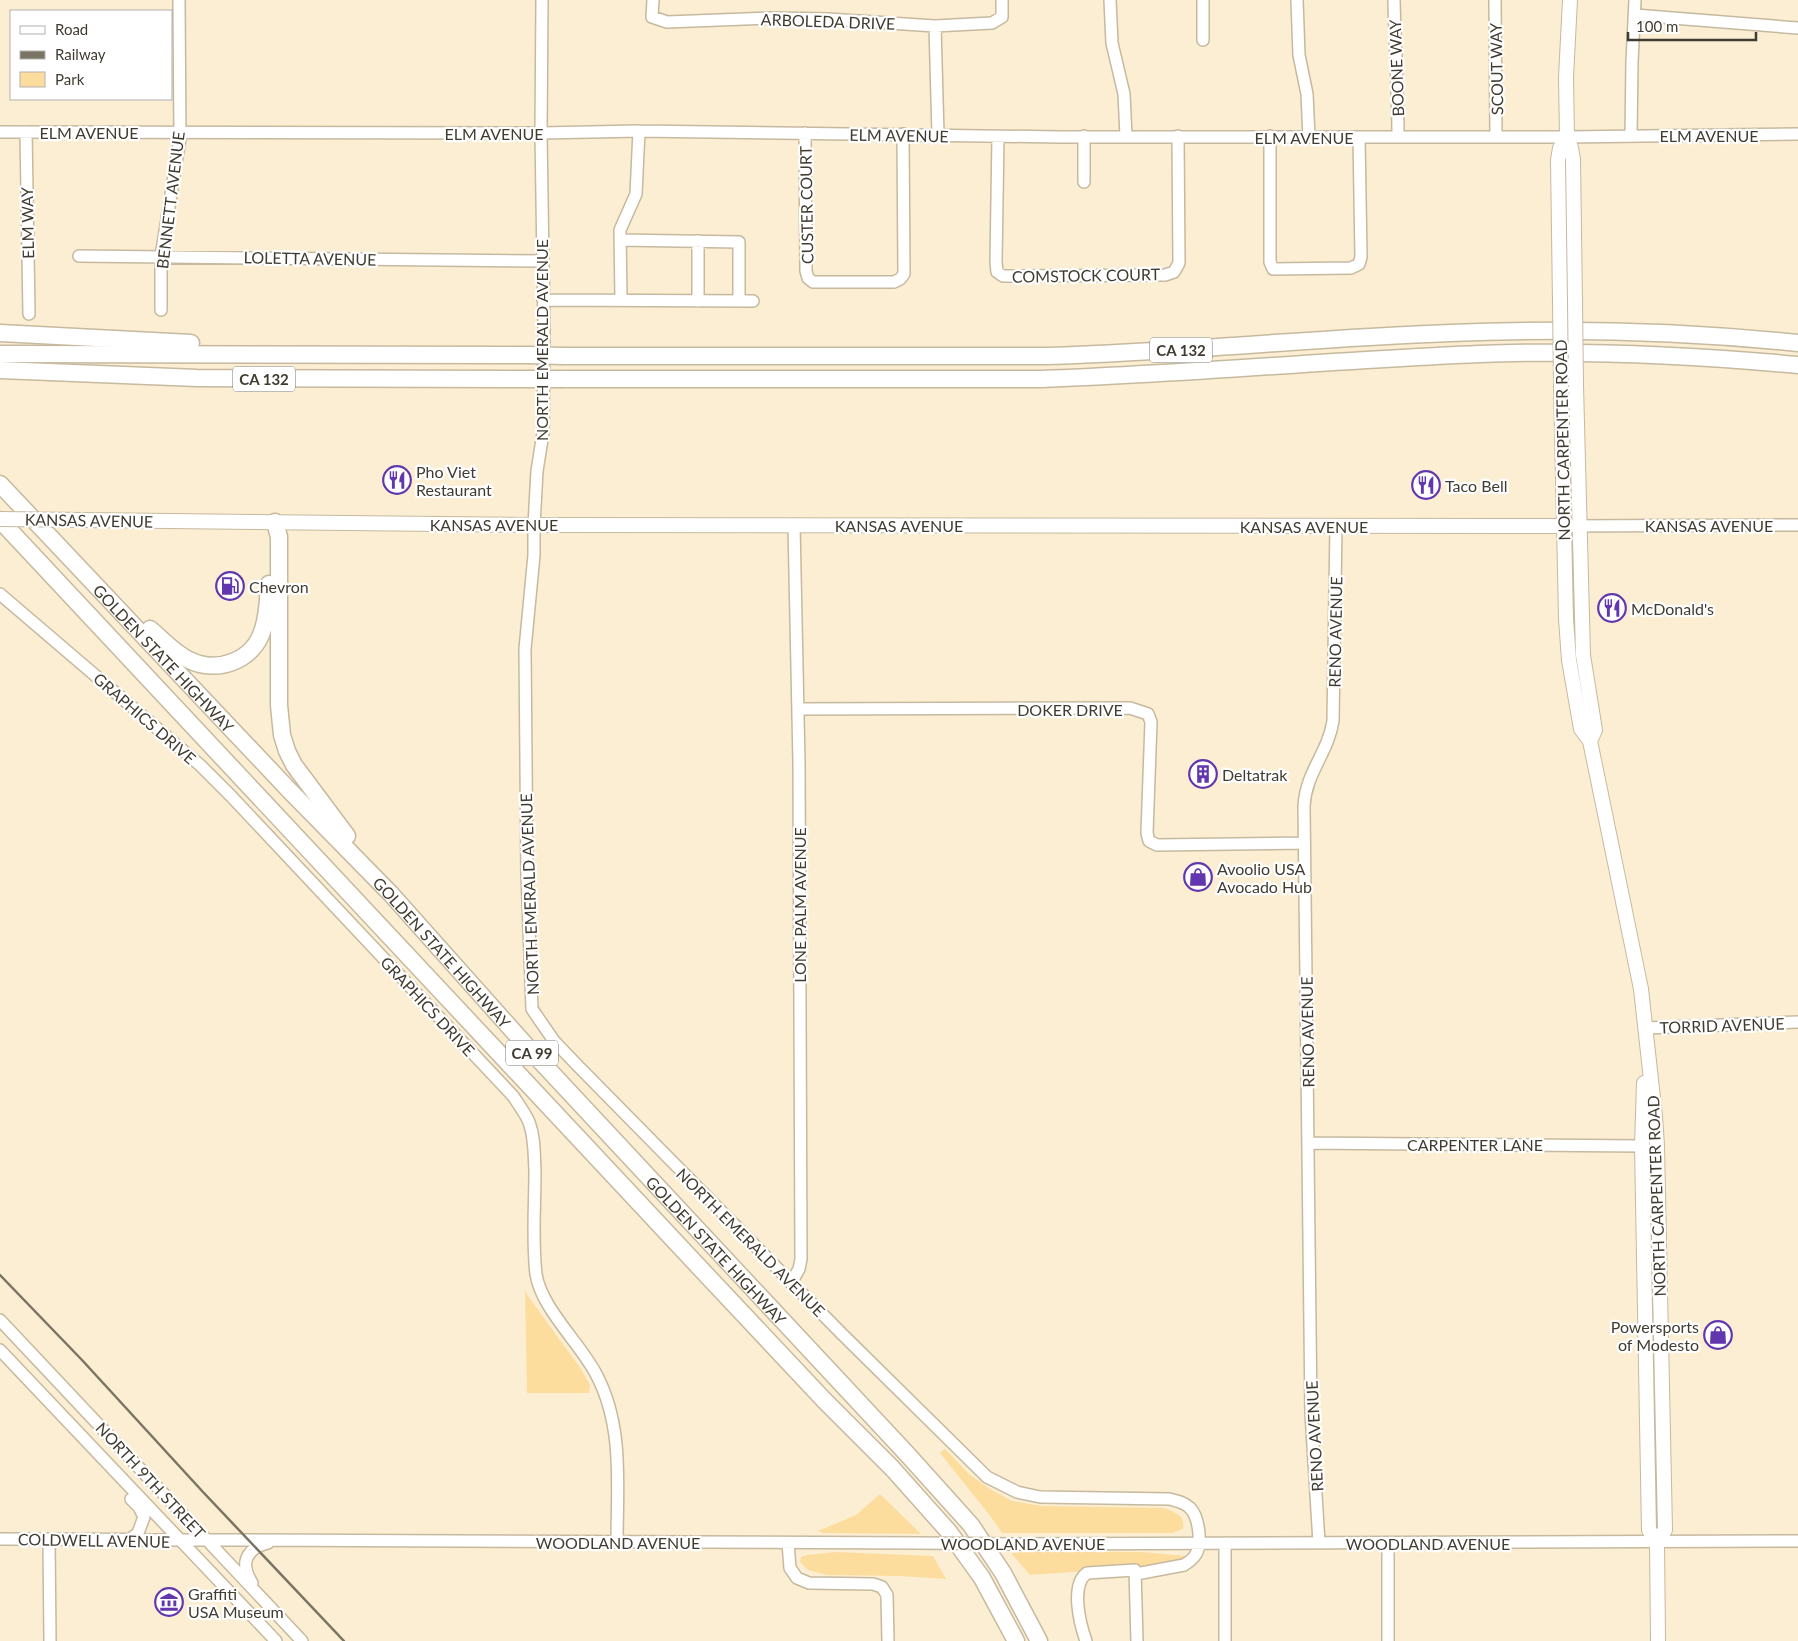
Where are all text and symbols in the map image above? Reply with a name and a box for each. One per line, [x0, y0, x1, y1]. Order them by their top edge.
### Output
street label: ARBOLEDA DRIVE [760, 9, 896, 33]
legend [10, 10, 172, 100]
scale bar [1628, 10, 1756, 42]
text: 100 m [1636, 17, 1678, 35]
street label: BOONE WAY [1385, 19, 1407, 117]
text: Road [55, 20, 88, 38]
street label: SCOUT WAY [1486, 23, 1506, 115]
text: Railway [55, 45, 106, 63]
text: Park [55, 70, 85, 88]
street label: ELM AVENUE [39, 123, 139, 142]
street label: ELM AVENUE [444, 124, 544, 143]
street label: ELM AVENUE [849, 125, 949, 145]
street label: ELM AVENUE [1659, 126, 1759, 145]
street label: ELM AVENUE [1254, 128, 1354, 147]
street label: BENNETT AVENUE [152, 130, 188, 270]
street label: CUSTER COURT [795, 145, 817, 264]
street label: ELM WAY [17, 187, 37, 259]
street label: NORTH EMERALD AVENUE [532, 239, 551, 441]
street label: LOLETTA AVENUE [243, 247, 377, 269]
street label: COMSTOCK COURT [1012, 264, 1161, 286]
road number: CA 132 [1150, 338, 1212, 362]
street label: NORTH CARPENTER ROAD [1551, 339, 1573, 541]
road number: CA 132 [233, 366, 295, 392]
place label: Pho Viet Restaurant [416, 462, 492, 499]
restaurant icon: Pho Viet Restaurant [382, 465, 412, 495]
restaurant icon: Taco Bell [1411, 470, 1441, 500]
place label: Taco Bell [1445, 476, 1507, 495]
street label: KANSAS AVENUE [25, 509, 153, 531]
street label: KANSAS AVENUE [430, 515, 558, 534]
street label: KANSAS AVENUE [835, 516, 963, 535]
street label: KANSAS AVENUE [1645, 516, 1773, 535]
street label: KANSAS AVENUE [1240, 517, 1368, 536]
fuel station icon: Chevron [215, 571, 245, 601]
street label: RENO AVENUE [1325, 576, 1345, 688]
place label: Chevron [249, 577, 309, 596]
street label: GOLDEN STATE HIGHWAY [90, 580, 238, 736]
restaurant icon: McDonald's [1597, 593, 1627, 623]
place label: McDonald's [1631, 599, 1714, 618]
street label: GRAPHICS DRIVE [90, 668, 200, 768]
street label: DOKER DRIVE [1017, 700, 1123, 719]
building icon: Deltatrak [1188, 759, 1218, 789]
place label: Deltatrak [1222, 765, 1288, 784]
street label: NORTH EMERALD AVENUE [516, 793, 542, 995]
street label: LONE PALM AVENUE [790, 827, 809, 983]
place label: Avoolio USA Avocado Hub [1217, 859, 1312, 896]
shop icon: Avoolio USA Avocado Hub [1183, 862, 1213, 892]
street label: GOLDEN STATE HIGHWAY [370, 873, 515, 1031]
street label: GRAPHICS DRIVE [377, 952, 479, 1060]
street label: RENO AVENUE [1297, 976, 1317, 1088]
street label: TORRID AVENUE [1659, 1013, 1785, 1037]
road number: CA 99 [506, 1040, 558, 1066]
street label: NORTH CARPENTER ROAD [1643, 1095, 1669, 1297]
street label: CARPENTER LANE [1407, 1135, 1543, 1154]
street label: NORTH EMERALD AVENUE [673, 1164, 829, 1320]
street label: GOLDEN STATE HIGHWAY [643, 1172, 791, 1328]
place label: Powersports of Modesto [1611, 1317, 1699, 1354]
shop icon: Powersports of Modesto [1703, 1320, 1733, 1350]
street label: RENO AVENUE [1302, 1380, 1326, 1492]
street label: NORTH 9TH STREET [92, 1418, 210, 1542]
street label: COLDWELL AVENUE [18, 1529, 170, 1551]
street label: WOODLAND AVENUE [536, 1533, 700, 1552]
street label: WOODLAND AVENUE [941, 1534, 1105, 1553]
street label: WOODLAND AVENUE [1346, 1534, 1510, 1553]
place label: Graffiti USA Museum [188, 1584, 284, 1621]
museum icon: Graffiti USA Museum [154, 1587, 184, 1617]

